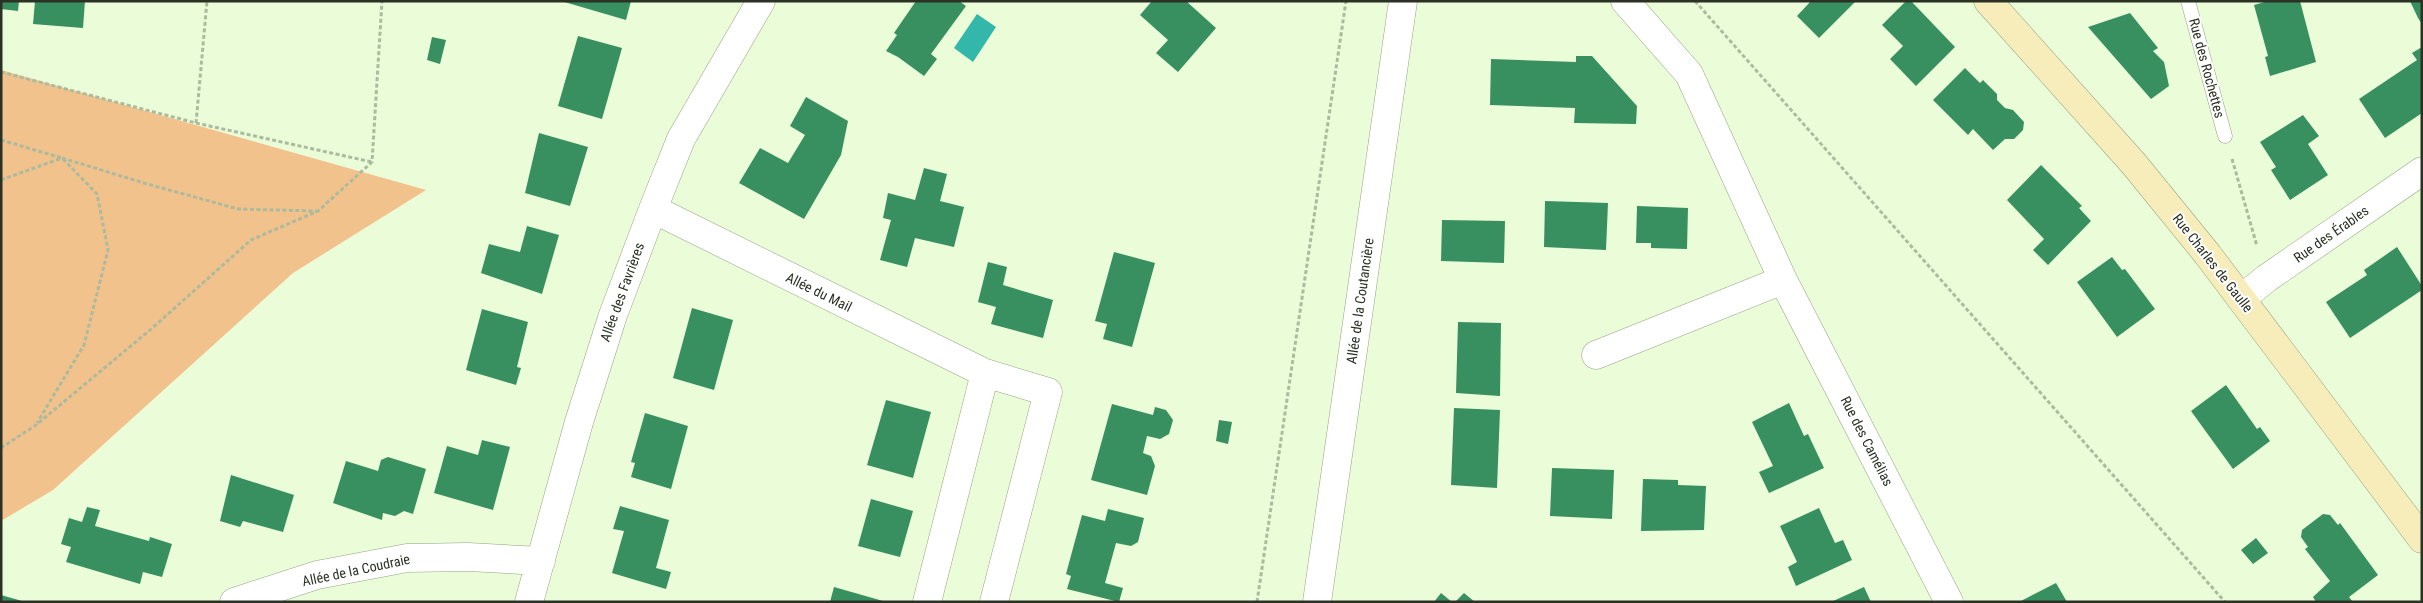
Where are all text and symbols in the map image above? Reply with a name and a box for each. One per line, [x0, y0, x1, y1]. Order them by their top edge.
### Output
street label: Rue des Rochettes [2186, 16, 2228, 120]
street label: Rue des Érables [2290, 201, 2372, 266]
street label: Rue Charles de Gaulle [2170, 211, 2257, 316]
street label: Allée de la Coutancière [1343, 237, 1377, 365]
street label: Allée des Favrières [597, 240, 647, 344]
street label: Allée du Mail [783, 269, 855, 315]
street label: Rue des Camélias [1838, 394, 1896, 488]
street label: Allée de la Coudraie [301, 551, 412, 589]

